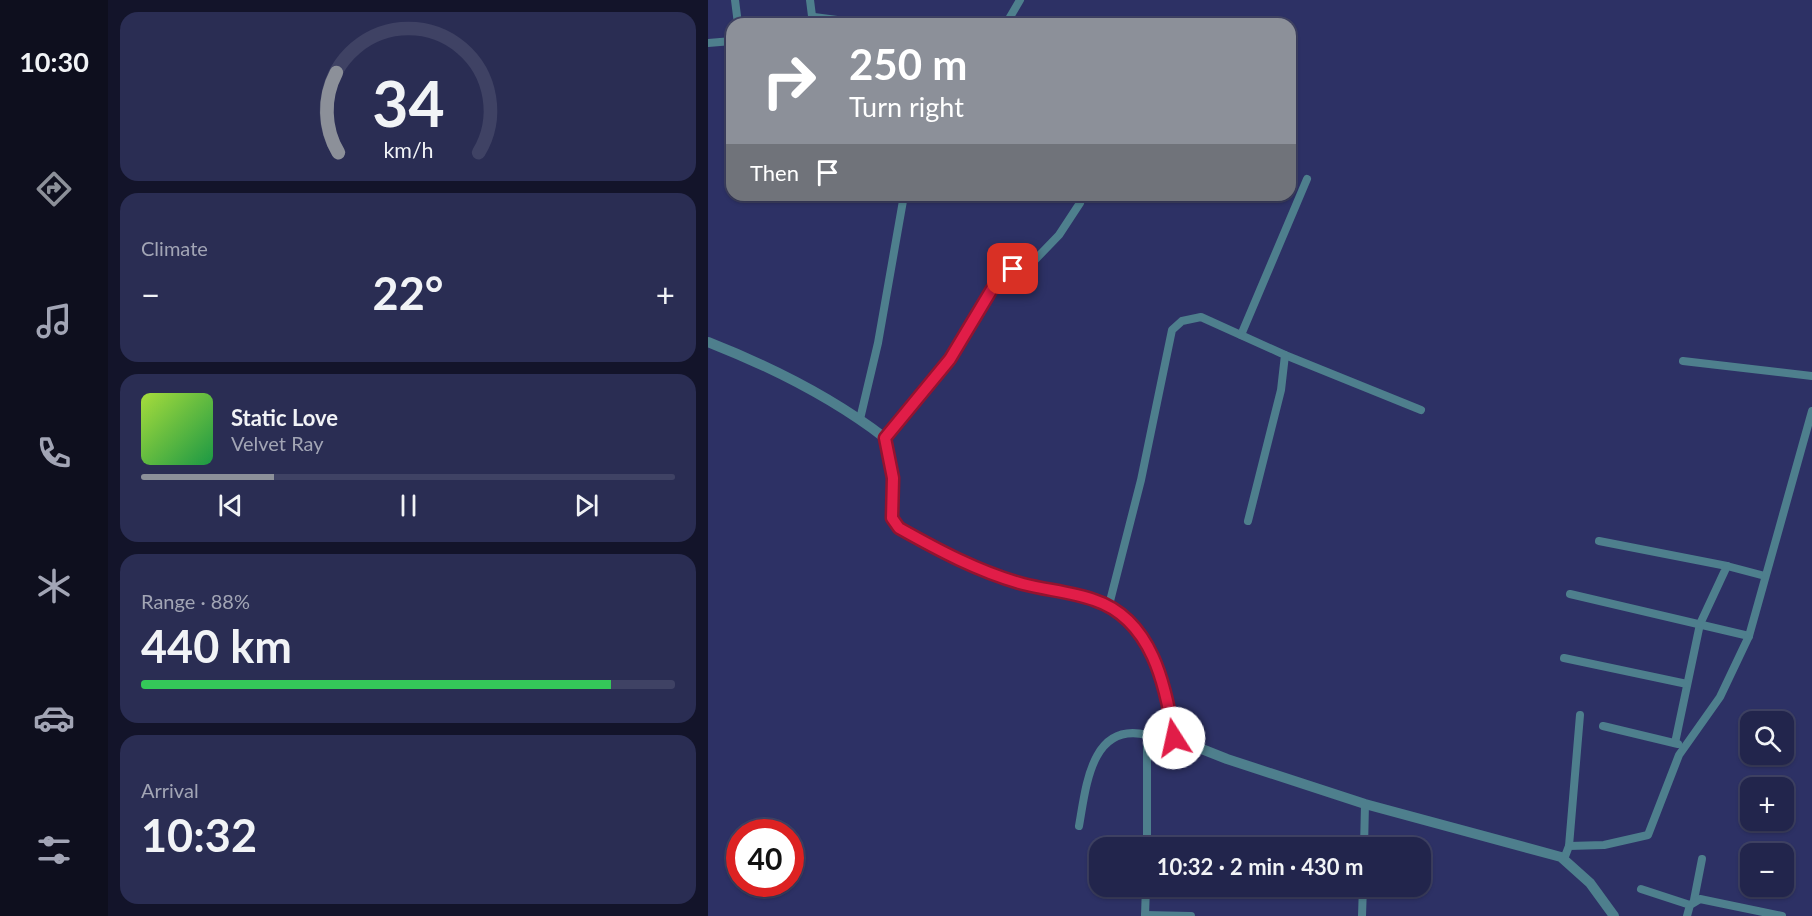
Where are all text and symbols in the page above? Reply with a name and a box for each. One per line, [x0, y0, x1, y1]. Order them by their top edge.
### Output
text: 250 m [849, 39, 967, 89]
icon: right [750, 42, 828, 120]
text: 10:30 [19, 45, 89, 78]
text: 34 [372, 66, 444, 141]
text: Turn right [849, 90, 964, 123]
text: km/h [383, 138, 433, 164]
icon: arrive [811, 156, 844, 189]
text: Then [750, 159, 799, 186]
icon: directions [33, 168, 75, 210]
text: Climate [141, 236, 208, 260]
pin [987, 243, 1038, 294]
icon: arrive [996, 252, 1029, 285]
text: 22° [373, 266, 443, 320]
text: − [141, 274, 160, 314]
text: + [656, 274, 675, 314]
icon: music [33, 300, 75, 342]
text: Static Love [231, 404, 338, 431]
text: Velvet Ray [231, 431, 324, 455]
icon: phone [33, 432, 75, 474]
icon: previous [214, 489, 247, 522]
icon: pause [392, 489, 425, 522]
icon: next [570, 489, 603, 522]
icon: climate [33, 565, 75, 607]
text: Range · 88% [141, 589, 250, 613]
text: 440 km [141, 619, 292, 673]
icon: car [33, 697, 75, 739]
position arrow [1142, 706, 1206, 770]
map controls [1740, 711, 1794, 897]
button: search [1740, 711, 1794, 765]
button: + [1740, 777, 1794, 831]
text: Arrival [141, 778, 199, 802]
text: 10:32 [141, 808, 257, 862]
speed limit sign: 40 [726, 819, 804, 897]
icon: filters [33, 829, 75, 871]
button: − [1740, 843, 1794, 897]
text: 10:32 · 2 min · 430 m [1157, 853, 1363, 880]

